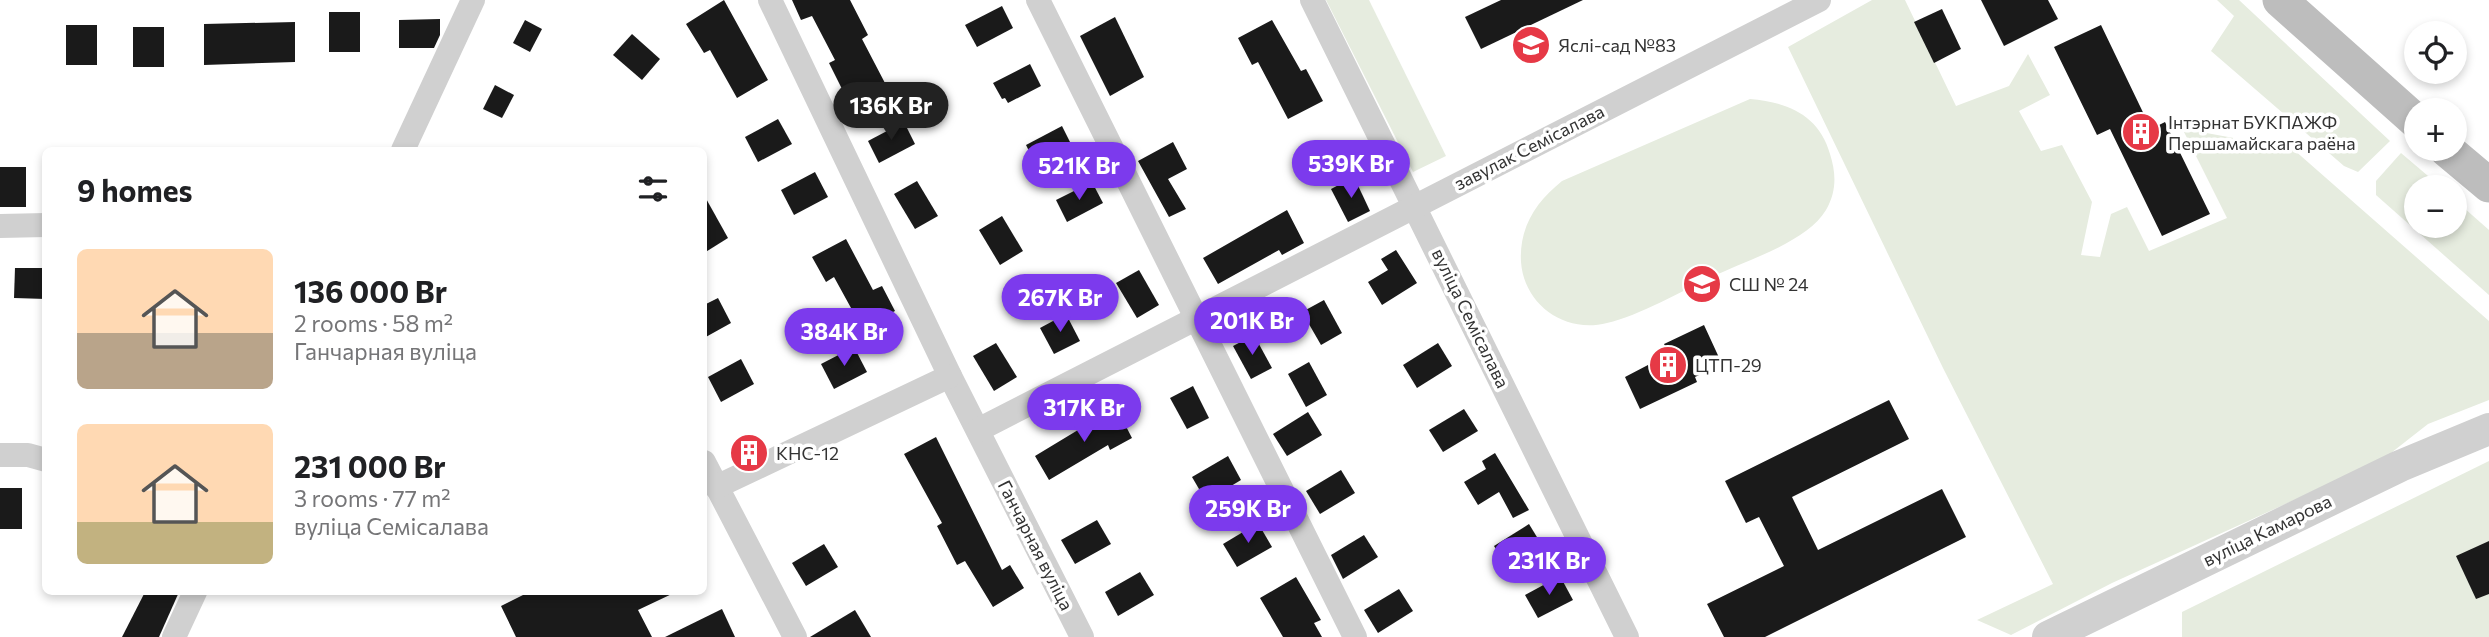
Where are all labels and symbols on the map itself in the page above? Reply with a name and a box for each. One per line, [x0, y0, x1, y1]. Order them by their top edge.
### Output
school or university icon: Яслі-сад №83 [1510, 24, 1552, 66]
place label: Яслі-сад №83 [1558, 34, 1676, 56]
pin: 136K Br [826, 82, 956, 142]
street label: завулак Семісалава [1450, 100, 1608, 194]
building icon: Інтэрнат БУКПАЖФ Першамайскага раёна [2120, 111, 2162, 153]
place label: Інтэрнат БУКПАЖФ Першамайскага раёна [2168, 111, 2356, 154]
pin: 539K Br [1286, 140, 1416, 200]
pin: 521K Br [1014, 142, 1144, 202]
street label: вуліца Семісалава [1428, 245, 1514, 391]
school or university icon: СШ № 24 [1681, 263, 1723, 305]
place label: СШ № 24 [1729, 273, 1809, 295]
pin: 267K Br [995, 274, 1125, 334]
pin: 201K Br [1187, 298, 1317, 357]
pin: 384K Br [779, 308, 909, 368]
building icon: ЦТП-29 [1647, 344, 1689, 386]
place label: ЦТП-29 [1695, 354, 1762, 376]
pin: 317K Br [1019, 384, 1149, 444]
building icon: КНС-12 [728, 432, 770, 474]
place label: КНС-12 [776, 442, 839, 464]
street label: Ганчарная вуліца [994, 476, 1078, 614]
pin: 259K Br [1183, 486, 1313, 545]
street label: вуліца Камарова [2199, 489, 2335, 571]
pin: 231K Br [1484, 538, 1614, 597]

